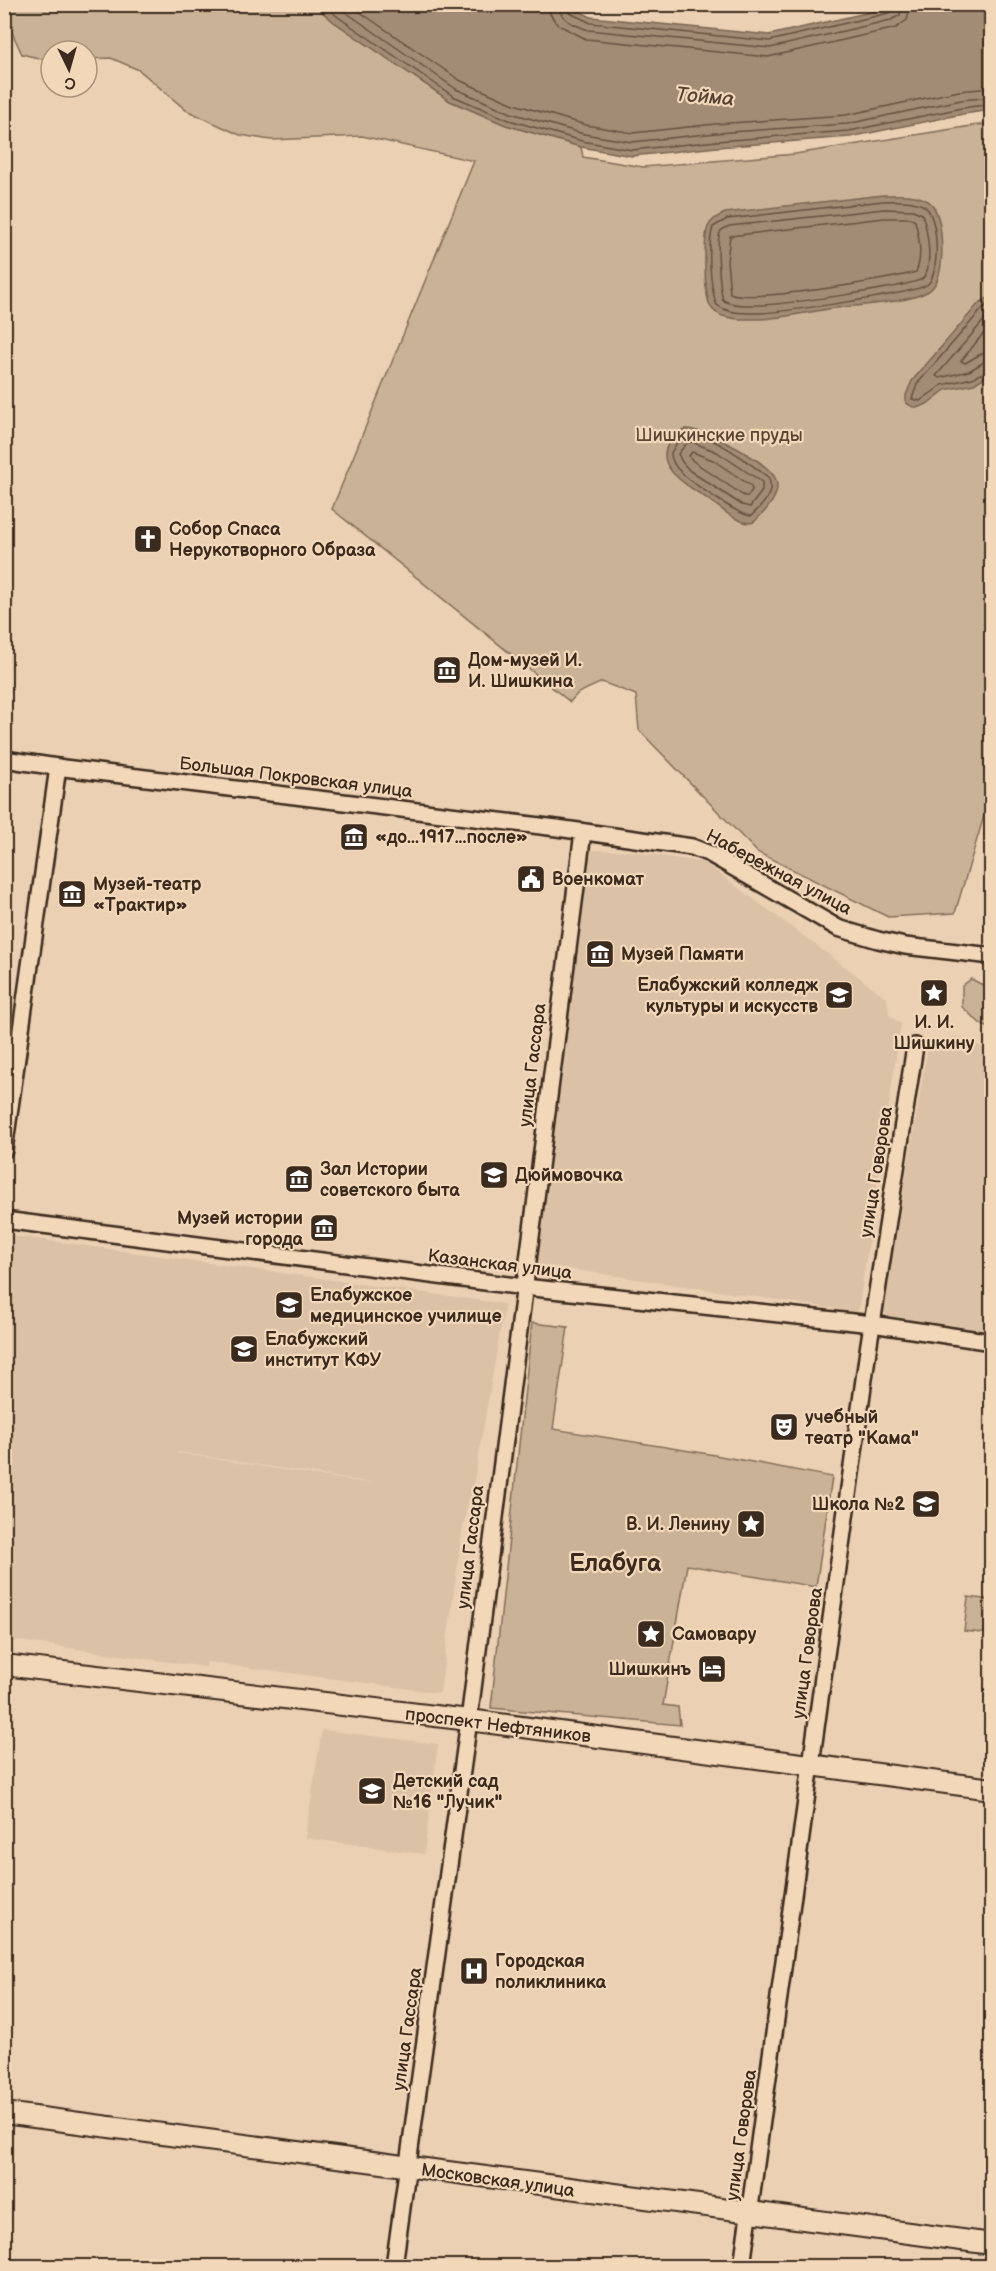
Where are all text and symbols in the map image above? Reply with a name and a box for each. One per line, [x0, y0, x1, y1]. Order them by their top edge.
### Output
north arrow [39, 39, 99, 99]
text: С [64, 72, 77, 92]
water label: Тойма [675, 82, 735, 112]
park label: Шишкинские пруды [635, 425, 803, 446]
place label: Собор Спаса Нерукотворного Образа [169, 519, 376, 561]
church icon: Собор Спаса Нерукотворного Образа [132, 523, 164, 555]
place label: Дом-музей И. И. Шишкина [468, 650, 582, 692]
museum icon: Дом-музей И. И. Шишкина [431, 654, 463, 686]
street label: Большая Покровская улица [178, 753, 414, 802]
museum icon: «до...1917...после» [338, 821, 370, 853]
street label: Набережная улица [702, 825, 856, 920]
place label: «до...1917...после» [375, 827, 528, 848]
public building icon: Военкомат [515, 863, 547, 895]
place label: Военкомат [552, 869, 645, 890]
place label: Музей-театр «Трактир» [93, 874, 202, 916]
museum icon: Музей-театр «Трактир» [56, 878, 88, 910]
museum icon: Музей Памяти [584, 938, 616, 970]
place label: Музей Памяти [621, 944, 744, 965]
place label: Елабужский колледж культуры и искусств [637, 975, 818, 1017]
place icon: И. И. Шишкину [918, 977, 950, 1009]
school or university icon: Елабужский колледж культуры и искусств [823, 979, 855, 1011]
street label: улица Гассара [514, 1002, 551, 1128]
place label: И. И. Шишкину [893, 1012, 975, 1054]
street label: улица Говорова [856, 1105, 897, 1239]
place label: Зал Истории советского быта [320, 1159, 460, 1201]
school or university icon: Дюймовочка [478, 1159, 510, 1191]
museum icon: Зал Истории советского быта [283, 1163, 315, 1195]
place label: Дюймовочка [515, 1165, 623, 1186]
place label: Музей истории города [177, 1208, 304, 1250]
museum icon: Музей истории города [308, 1212, 340, 1244]
street label: Казанская улица [427, 1245, 574, 1284]
place label: Елабужское медицинское училище [310, 1285, 502, 1327]
school or university icon: Елабужское медицинское училище [273, 1289, 305, 1321]
place label: Елабужский институт КФУ [265, 1329, 382, 1371]
school or university icon: Елабужский институт КФУ [228, 1333, 260, 1365]
place label: учебный театр "Кама" [805, 1407, 919, 1449]
theatre icon: учебный театр "Кама" [768, 1411, 800, 1443]
street label: улица Гассара [452, 1484, 489, 1610]
school or university icon: Школа №2 [910, 1488, 942, 1520]
place label: Школа №2 [812, 1494, 905, 1515]
place icon: В. И. Ленину [735, 1508, 767, 1540]
place label: В. И. Ленину [626, 1514, 730, 1535]
district label: Елабуга [569, 1549, 662, 1578]
street label: улица Говорова [788, 1586, 827, 1720]
place icon: Самовару [635, 1618, 667, 1650]
place label: Самовару [672, 1624, 757, 1645]
hotel icon: Шишкинъ [696, 1653, 728, 1685]
place label: Шишкинъ [608, 1659, 691, 1680]
street label: проспект Нефтяников [404, 1704, 593, 1747]
place label: Детский сад №16 "Лучик" [393, 1771, 502, 1813]
school or university icon: Детский сад №16 "Лучик" [356, 1775, 388, 1807]
place label: Городская поликлиника [495, 1951, 607, 1993]
hospital icon: Городская поликлиника [458, 1955, 490, 1987]
street label: улица Гассара [388, 1966, 427, 2092]
street label: улица Говорова [722, 2068, 761, 2202]
street label: Московская улица [420, 2159, 576, 2202]

